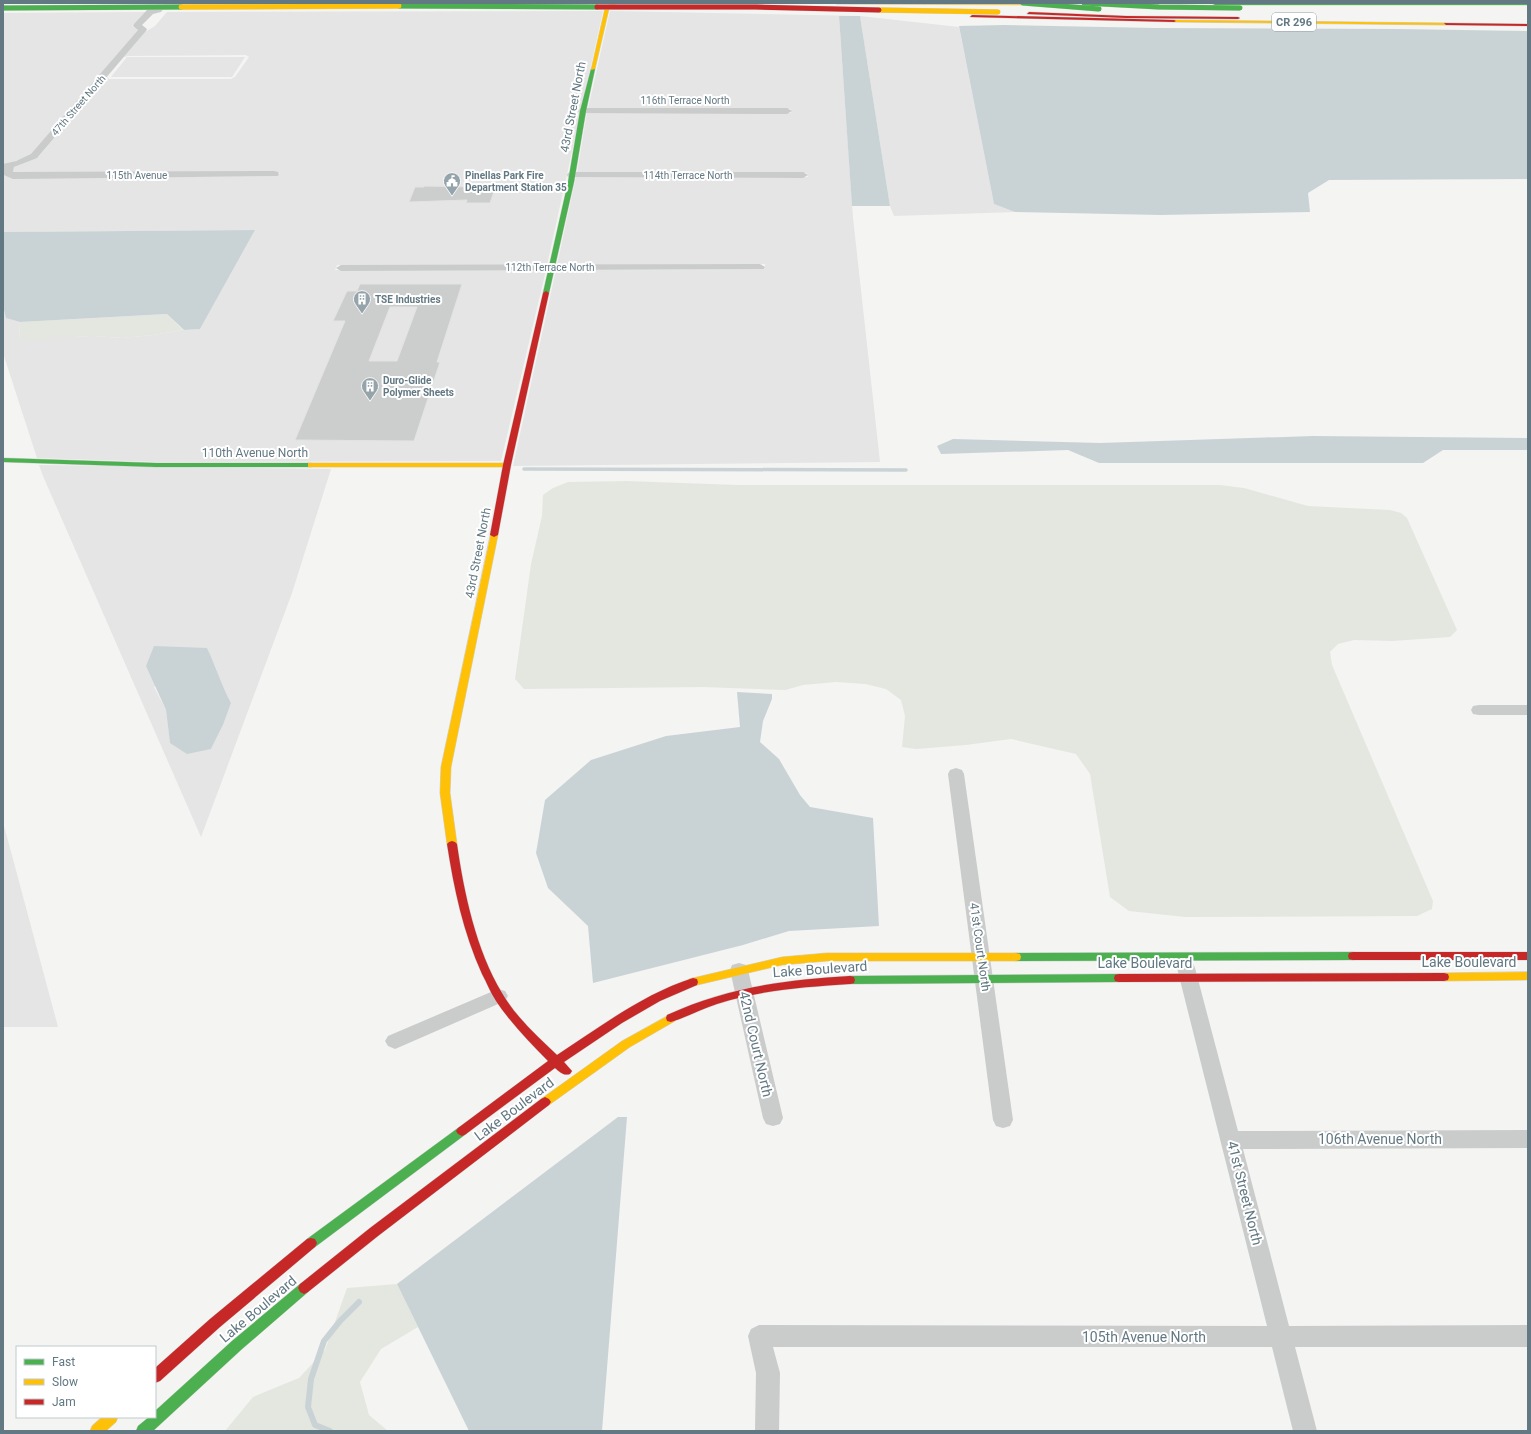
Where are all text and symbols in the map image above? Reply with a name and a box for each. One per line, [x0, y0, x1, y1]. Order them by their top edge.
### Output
road number: CR 296 [1272, 13, 1316, 31]
street label: 43rd Street North [557, 60, 589, 154]
street label: 47th Street North [49, 73, 108, 138]
street label: 116th Terrace North [641, 95, 730, 106]
street label: 115th Avenue [107, 170, 167, 181]
place label: Pinellas Park Fire Department Station 35 [465, 170, 567, 193]
street label: 114th Terrace North [644, 170, 733, 181]
public building icon: Pinellas Park Fire Department Station 35 [442, 171, 462, 196]
street label: 112th Terrace North [506, 262, 595, 273]
building icon: TSE Industries [352, 289, 372, 314]
place label: TSE Industries [375, 294, 441, 305]
place label: Duro-Glide Polymer Sheets [383, 375, 454, 398]
building icon: Duro-Glide Polymer Sheets [360, 376, 380, 401]
street label: 110th Avenue North [202, 446, 308, 460]
street label: 43rd Street North [462, 506, 494, 600]
street label: 41st Court North [967, 902, 993, 992]
street label: Lake Boulevard [1422, 954, 1516, 970]
street label: Lake Boulevard [1098, 955, 1192, 971]
street label: Lake Boulevard [772, 958, 868, 980]
street label: 42nd Court North [736, 990, 776, 1098]
street label: Lake Boulevard [471, 1074, 557, 1144]
street label: 106th Avenue North [1318, 1131, 1442, 1147]
street label: 41st Street North [1224, 1139, 1266, 1247]
street label: Lake Boulevard [216, 1272, 300, 1346]
street label: 105th Avenue North [1082, 1329, 1206, 1345]
legend [16, 1346, 156, 1418]
text: Fast [52, 1355, 75, 1369]
text: Slow [52, 1375, 78, 1389]
text: Jam [52, 1395, 76, 1409]

